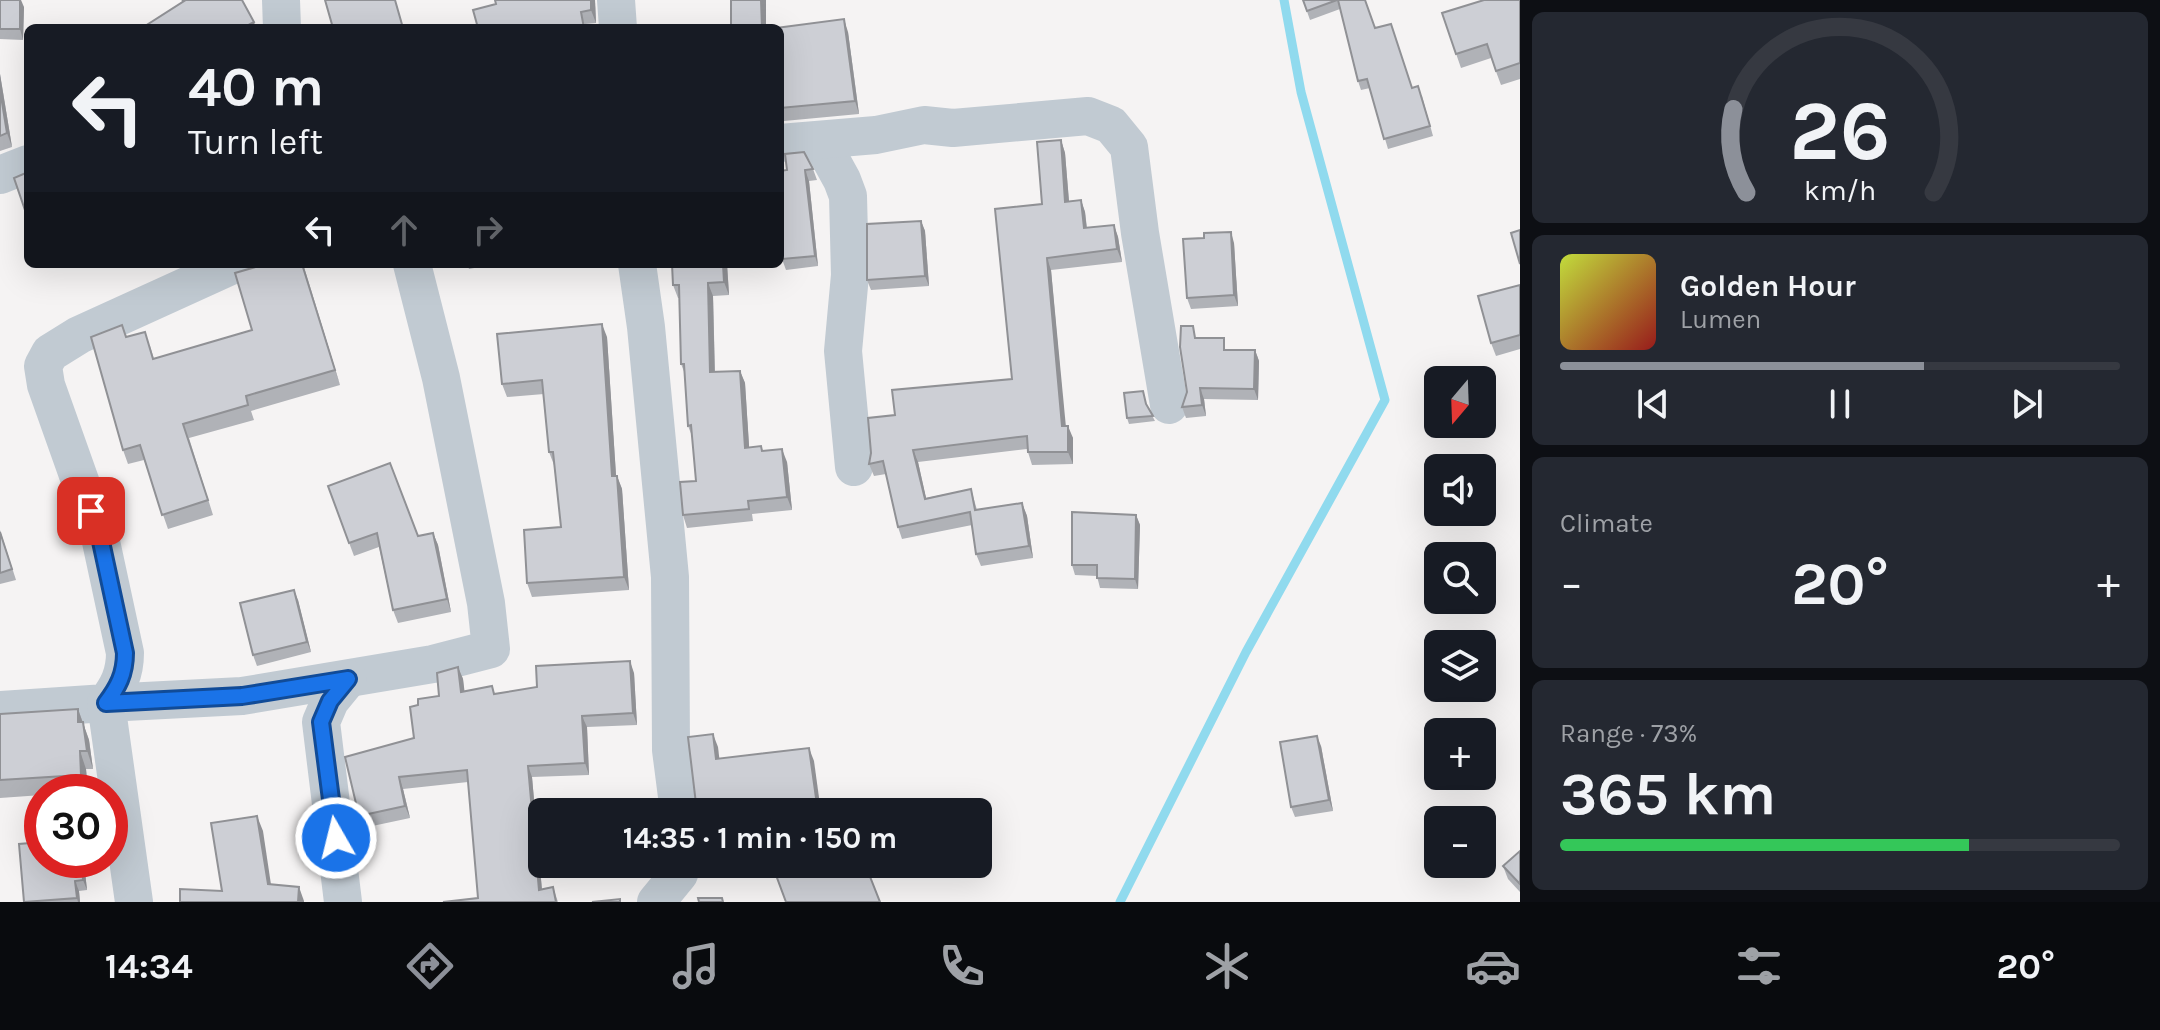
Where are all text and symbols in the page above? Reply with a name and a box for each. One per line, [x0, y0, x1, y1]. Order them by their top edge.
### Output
text: 40 m [188, 54, 324, 119]
icon: left [56, 56, 160, 160]
text: 26 [1790, 83, 1890, 180]
text: Turn left [188, 121, 323, 163]
text: km/h [1804, 174, 1876, 207]
icon: left [298, 208, 342, 252]
icon: ahead [382, 208, 426, 252]
icon: right [466, 208, 510, 252]
text: Golden Hour [1680, 268, 1856, 304]
text: Lumen [1680, 304, 1761, 335]
north arrow [1424, 366, 1496, 438]
map controls [1424, 366, 1496, 878]
icon: previous [1631, 382, 1675, 426]
icon: pause [1818, 382, 1862, 426]
icon: next [2005, 382, 2049, 426]
button: sound [1424, 454, 1496, 526]
pin [57, 477, 125, 545]
icon: arrive [69, 489, 113, 533]
text: Climate [1560, 508, 1653, 539]
button: search [1424, 542, 1496, 614]
text: 20° [1791, 549, 1889, 619]
text: − [1560, 558, 1583, 609]
text: + [2097, 558, 2120, 609]
button: layers [1424, 630, 1496, 702]
button: + [1424, 718, 1496, 790]
text: Range · 73% [1560, 718, 1697, 749]
text: 365 km [1560, 759, 1776, 829]
speed limit sign: 30 [24, 774, 128, 878]
position arrow [294, 796, 378, 880]
button: − [1424, 806, 1496, 878]
text: 14:35 · 1 min · 150 m [623, 820, 897, 856]
icon: directions [402, 938, 458, 994]
icon: music [668, 938, 724, 994]
icon: phone [934, 938, 990, 994]
icon: climate [1199, 938, 1255, 994]
icon: car [1465, 938, 1521, 994]
icon: filters [1731, 938, 1787, 994]
text: 14:34 [105, 945, 193, 987]
text: 20° [1997, 945, 2055, 987]

